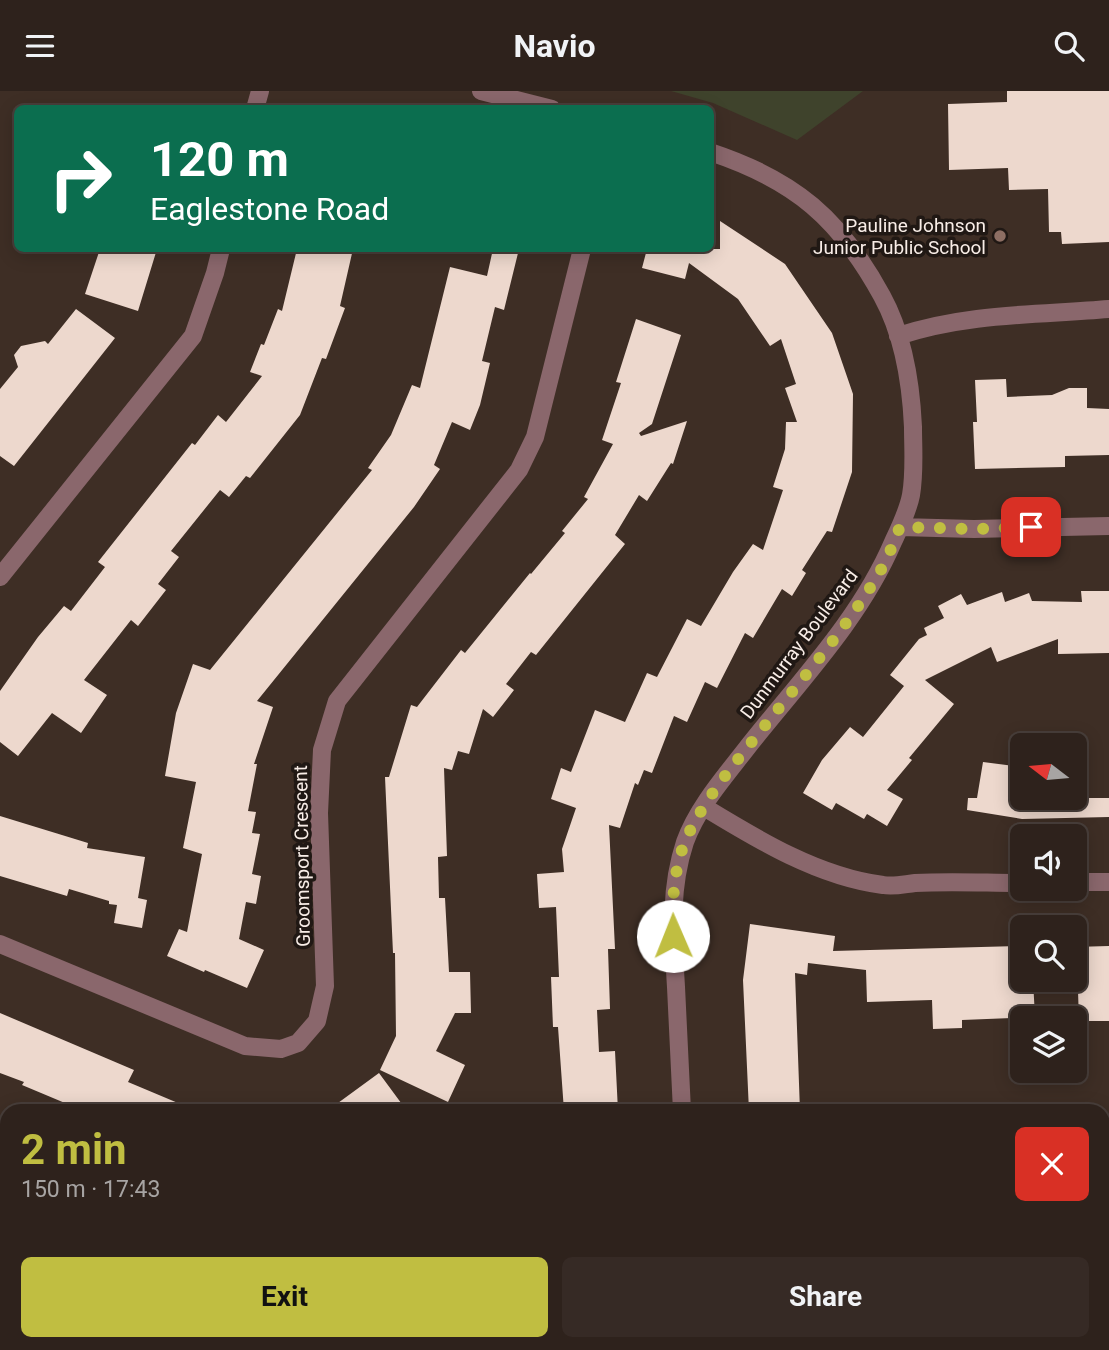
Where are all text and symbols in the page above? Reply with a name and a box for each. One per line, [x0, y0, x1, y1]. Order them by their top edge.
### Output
icon: menu [21, 27, 59, 65]
text: Navio [513, 27, 596, 65]
icon: search [1050, 27, 1088, 65]
text: 120 m [150, 131, 289, 188]
icon: right [35, 133, 126, 224]
text: Eaglestone Road [150, 190, 389, 228]
place label: Pauline Johnson Junior Public School [813, 214, 986, 259]
marker: Pauline Johnson Junior Public School [992, 228, 1008, 244]
pin [1001, 497, 1061, 557]
icon: arrive [1012, 508, 1050, 546]
street label: Dunmurray Boulevard [735, 565, 863, 723]
north arrow [1010, 733, 1087, 810]
map controls [1010, 733, 1087, 1083]
street label: Groomsport Crescent [289, 765, 315, 947]
button: sound [1010, 824, 1087, 901]
position arrow [636, 899, 710, 973]
button: search [1010, 915, 1087, 992]
button: layers [1010, 1006, 1087, 1083]
text: 2 min [21, 1125, 127, 1174]
button: close [1015, 1127, 1089, 1201]
text: 150 m · 17:43 [21, 1176, 160, 1203]
button: Exit [21, 1257, 548, 1337]
button: Share [562, 1257, 1089, 1337]

